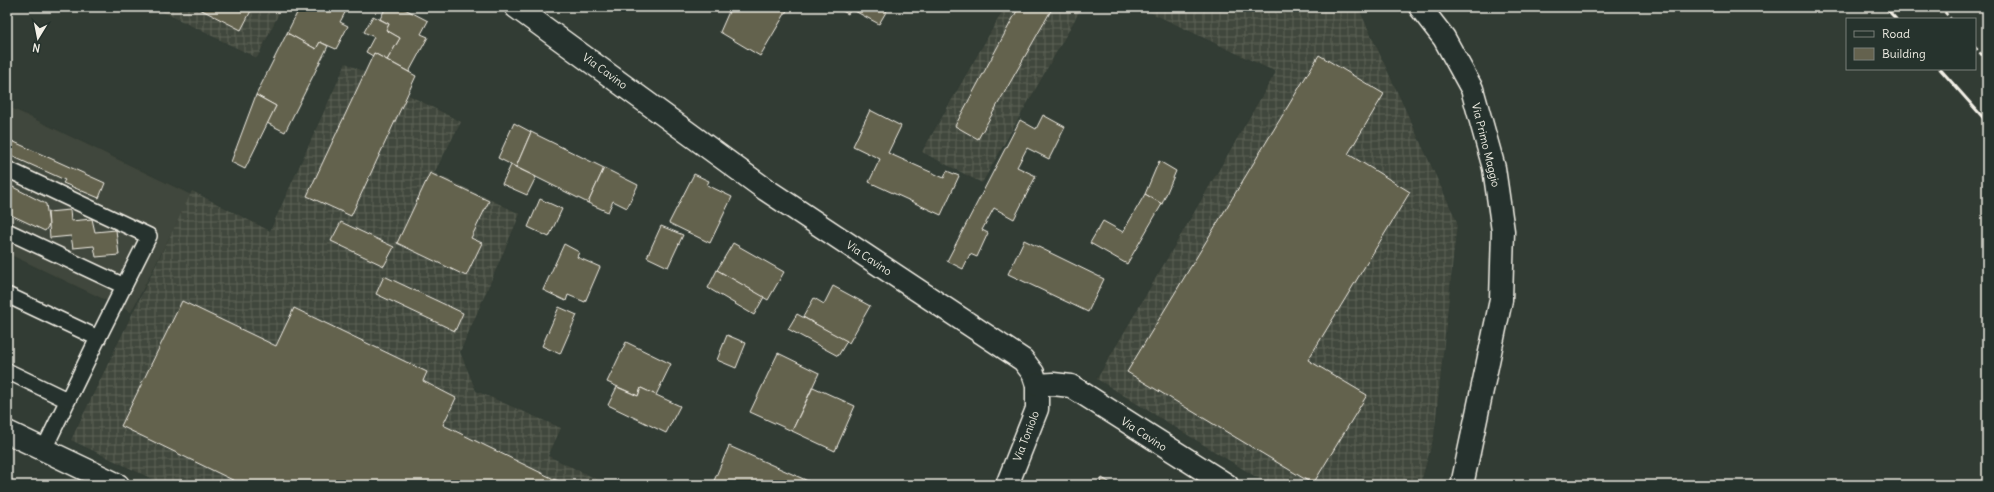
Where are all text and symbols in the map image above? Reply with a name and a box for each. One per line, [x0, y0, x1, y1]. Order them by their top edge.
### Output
north arrow [18, 18, 58, 58]
legend [1846, 18, 1976, 70]
text: Road [1882, 26, 1910, 41]
text: N [31, 40, 41, 55]
text: Building [1882, 46, 1926, 61]
street label: Via Cavino [580, 50, 630, 92]
street label: Via Primo Maggio [1469, 101, 1503, 189]
street label: Via Cavino [844, 238, 894, 278]
street label: Via Toniolo [1010, 409, 1042, 463]
street label: Via Cavino [1118, 414, 1170, 454]

